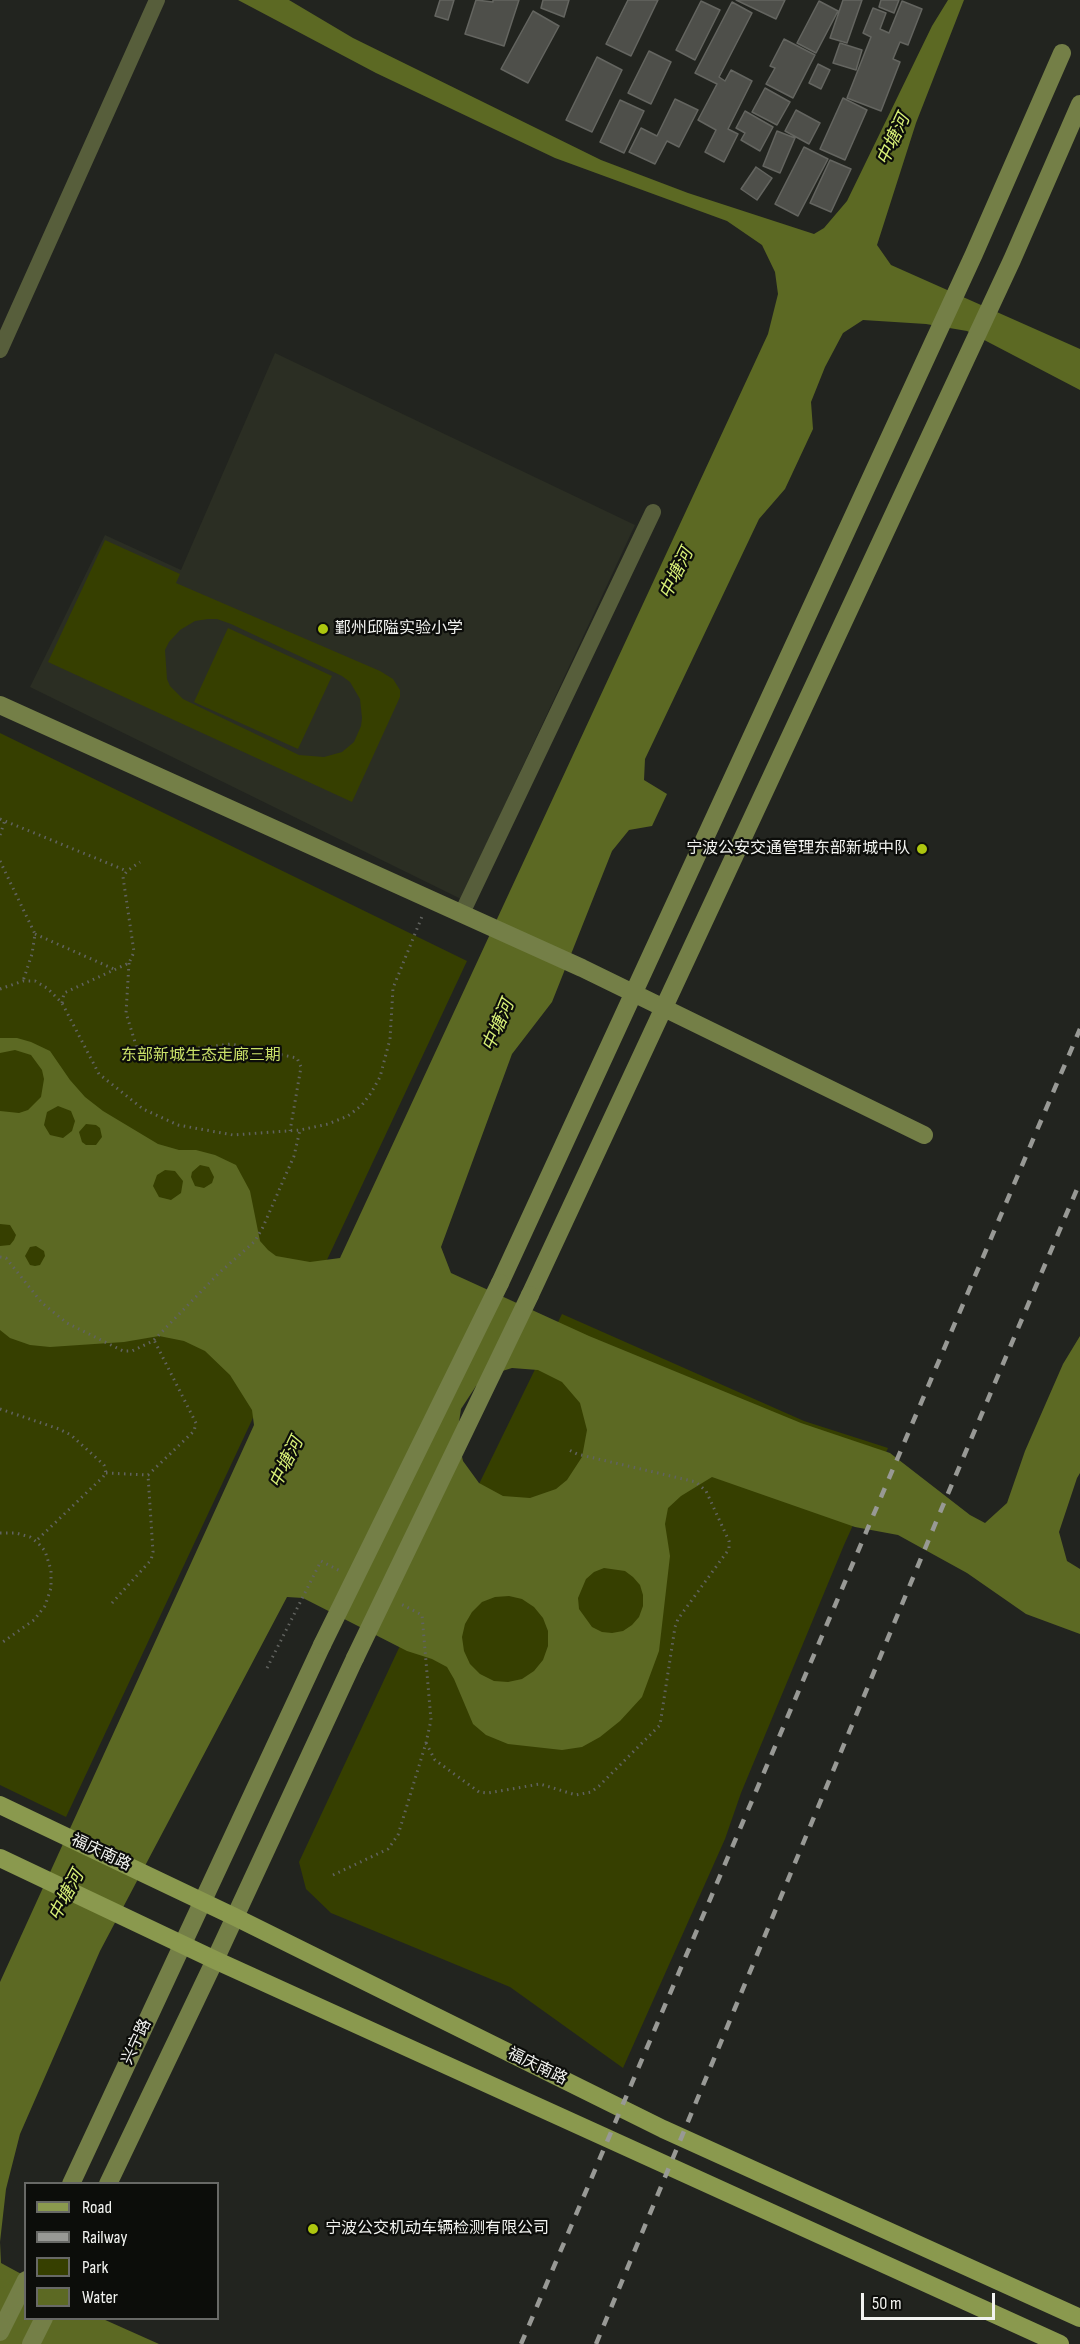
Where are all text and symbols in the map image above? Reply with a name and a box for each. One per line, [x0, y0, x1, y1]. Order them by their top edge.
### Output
water label: 中塘河 [873, 111, 915, 169]
water label: 中塘河 [655, 545, 699, 603]
place label: 鄞州邱隘实验小学 [335, 619, 463, 639]
marker: 鄞州邱隘实验小学 [316, 622, 330, 636]
place label: 宁波公安交通管理东部新城中队 [686, 839, 910, 859]
marker: 宁波公安交通管理东部新城中队 [915, 842, 929, 856]
water label: 中塘河 [479, 997, 519, 1055]
park label: 东部新城生态走廊三期 [121, 1046, 281, 1066]
water label: 中塘河 [265, 1434, 309, 1492]
street label: 福庆南路 [68, 1831, 134, 1875]
water label: 中塘河 [45, 1867, 89, 1925]
street label: 兴宁路 [118, 2016, 156, 2068]
street label: 福庆南路 [504, 2044, 570, 2090]
legend [24, 2182, 219, 2320]
text: Road [82, 2197, 112, 2218]
place label: 宁波公交机动车辆检测有限公司 [325, 2219, 549, 2239]
marker: 宁波公交机动车辆检测有限公司 [306, 2222, 320, 2236]
text: Railway [82, 2227, 127, 2248]
text: Park [82, 2257, 108, 2278]
scale bar [864, 2281, 998, 2319]
text: Water [82, 2287, 118, 2308]
text: 50 m [872, 2293, 902, 2314]

